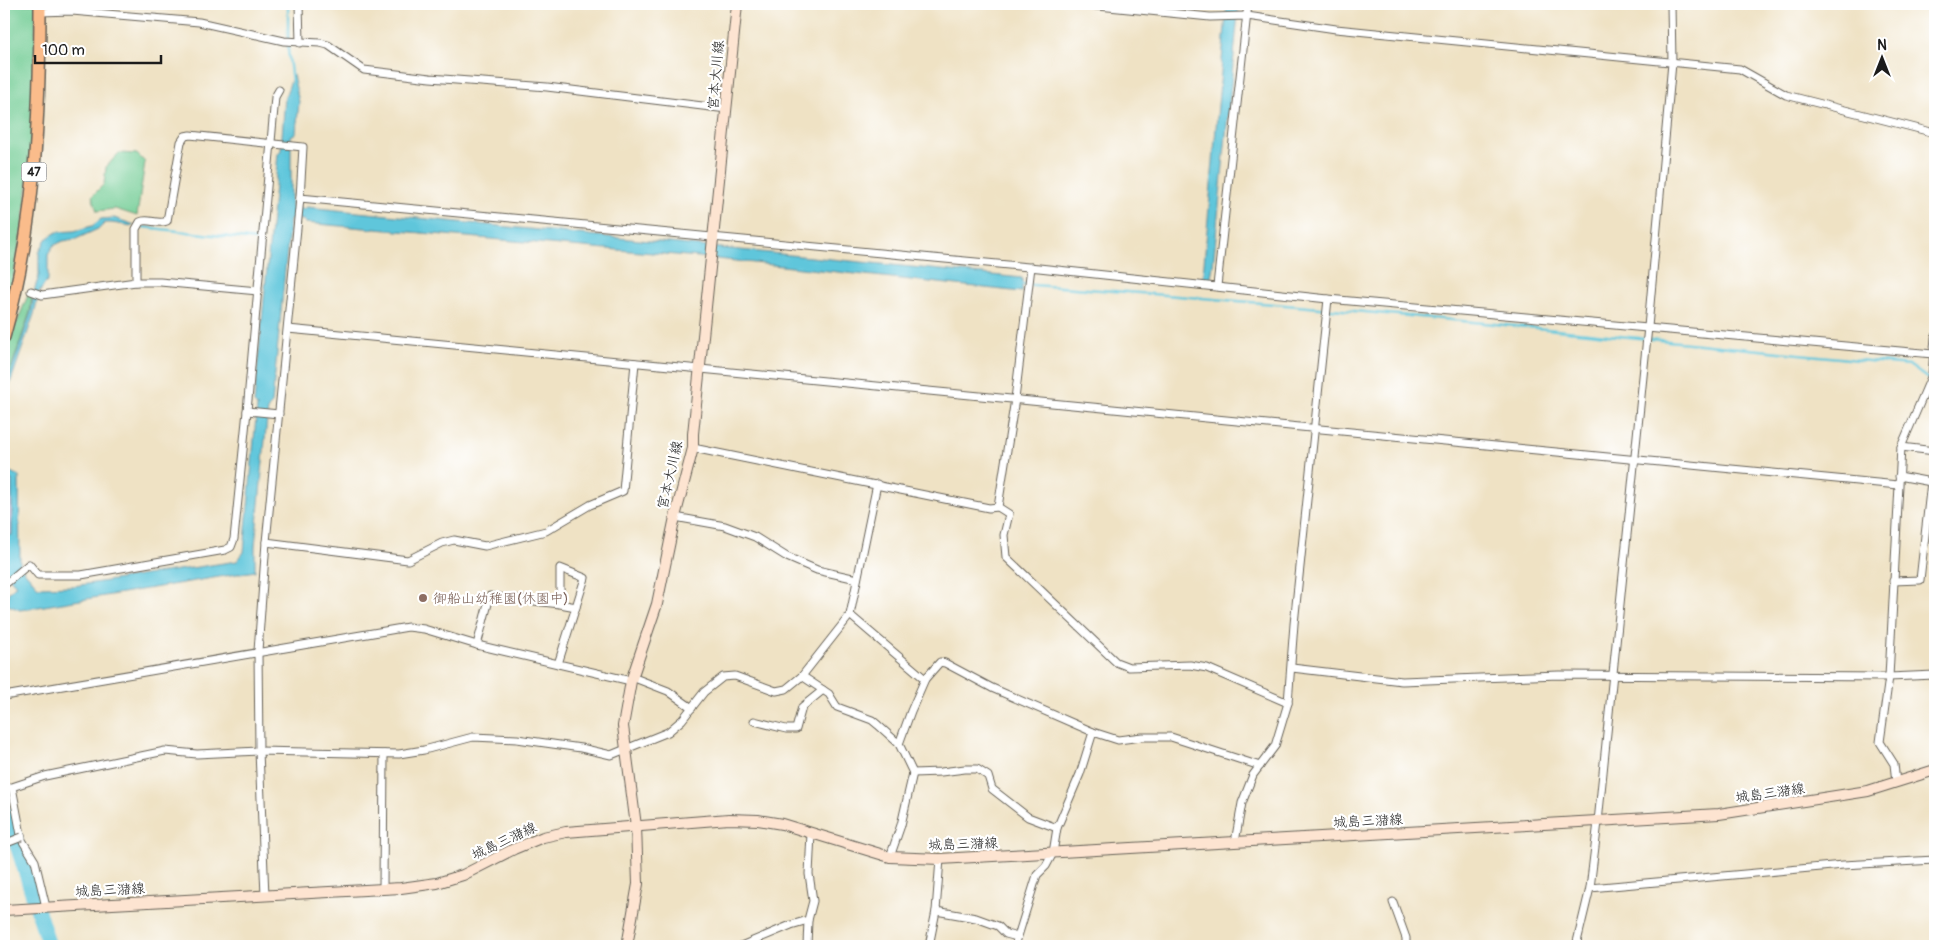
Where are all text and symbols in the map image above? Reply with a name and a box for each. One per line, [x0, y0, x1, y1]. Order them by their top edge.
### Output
scale bar [35, 32, 161, 64]
north arrow [1856, 32, 1906, 82]
text: N [1877, 37, 1887, 54]
street label: 宮本大川線 [704, 39, 728, 111]
text: 100 m [42, 41, 85, 60]
road number: 47 [22, 162, 46, 182]
street label: 宮本大川線 [654, 439, 686, 511]
place label: 御船山幼稚園(休園中) [433, 590, 568, 607]
marker: 御船山幼稚園(休園中) [417, 592, 429, 604]
street label: 城島三潴線 [1734, 780, 1806, 806]
street label: 城島三潴線 [1333, 811, 1403, 831]
street label: 城島三潴線 [469, 819, 539, 863]
street label: 城島三潴線 [928, 834, 998, 854]
street label: 城島三潴線 [75, 880, 145, 900]

